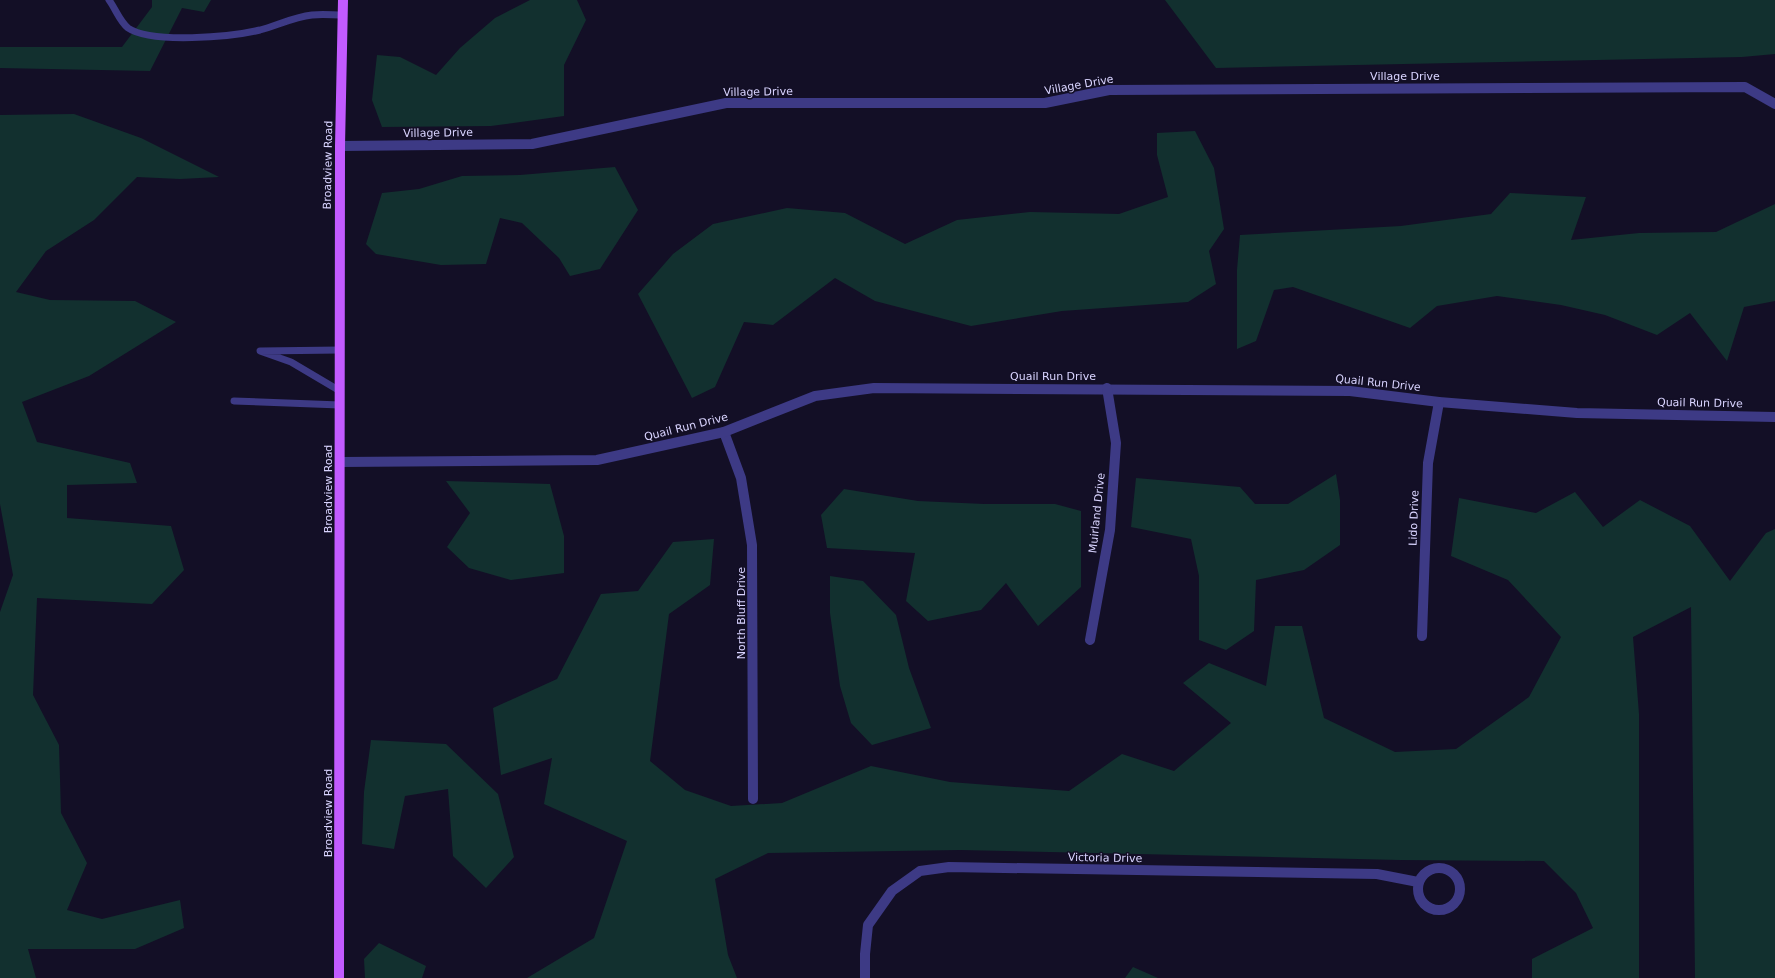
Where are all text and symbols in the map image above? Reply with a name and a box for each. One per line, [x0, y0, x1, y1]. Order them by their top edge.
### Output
street label: Village Drive [1370, 70, 1440, 83]
street label: Village Drive [1044, 73, 1115, 97]
street label: Village Drive [723, 85, 793, 99]
street label: Broadview Road [321, 121, 335, 209]
street label: Village Drive [403, 126, 473, 140]
street label: Quail Run Drive [1010, 370, 1096, 383]
street label: Quail Run Drive [1335, 372, 1422, 394]
street label: Quail Run Drive [1657, 396, 1743, 410]
street label: Quail Run Drive [643, 410, 729, 444]
street label: Broadview Road [322, 445, 335, 533]
street label: Muirland Drive [1086, 472, 1108, 554]
street label: Lido Drive [1407, 490, 1421, 546]
street label: North Bluff Drive [735, 567, 748, 659]
street label: Broadview Road [322, 769, 335, 857]
street label: Victoria Drive [1068, 851, 1143, 865]

